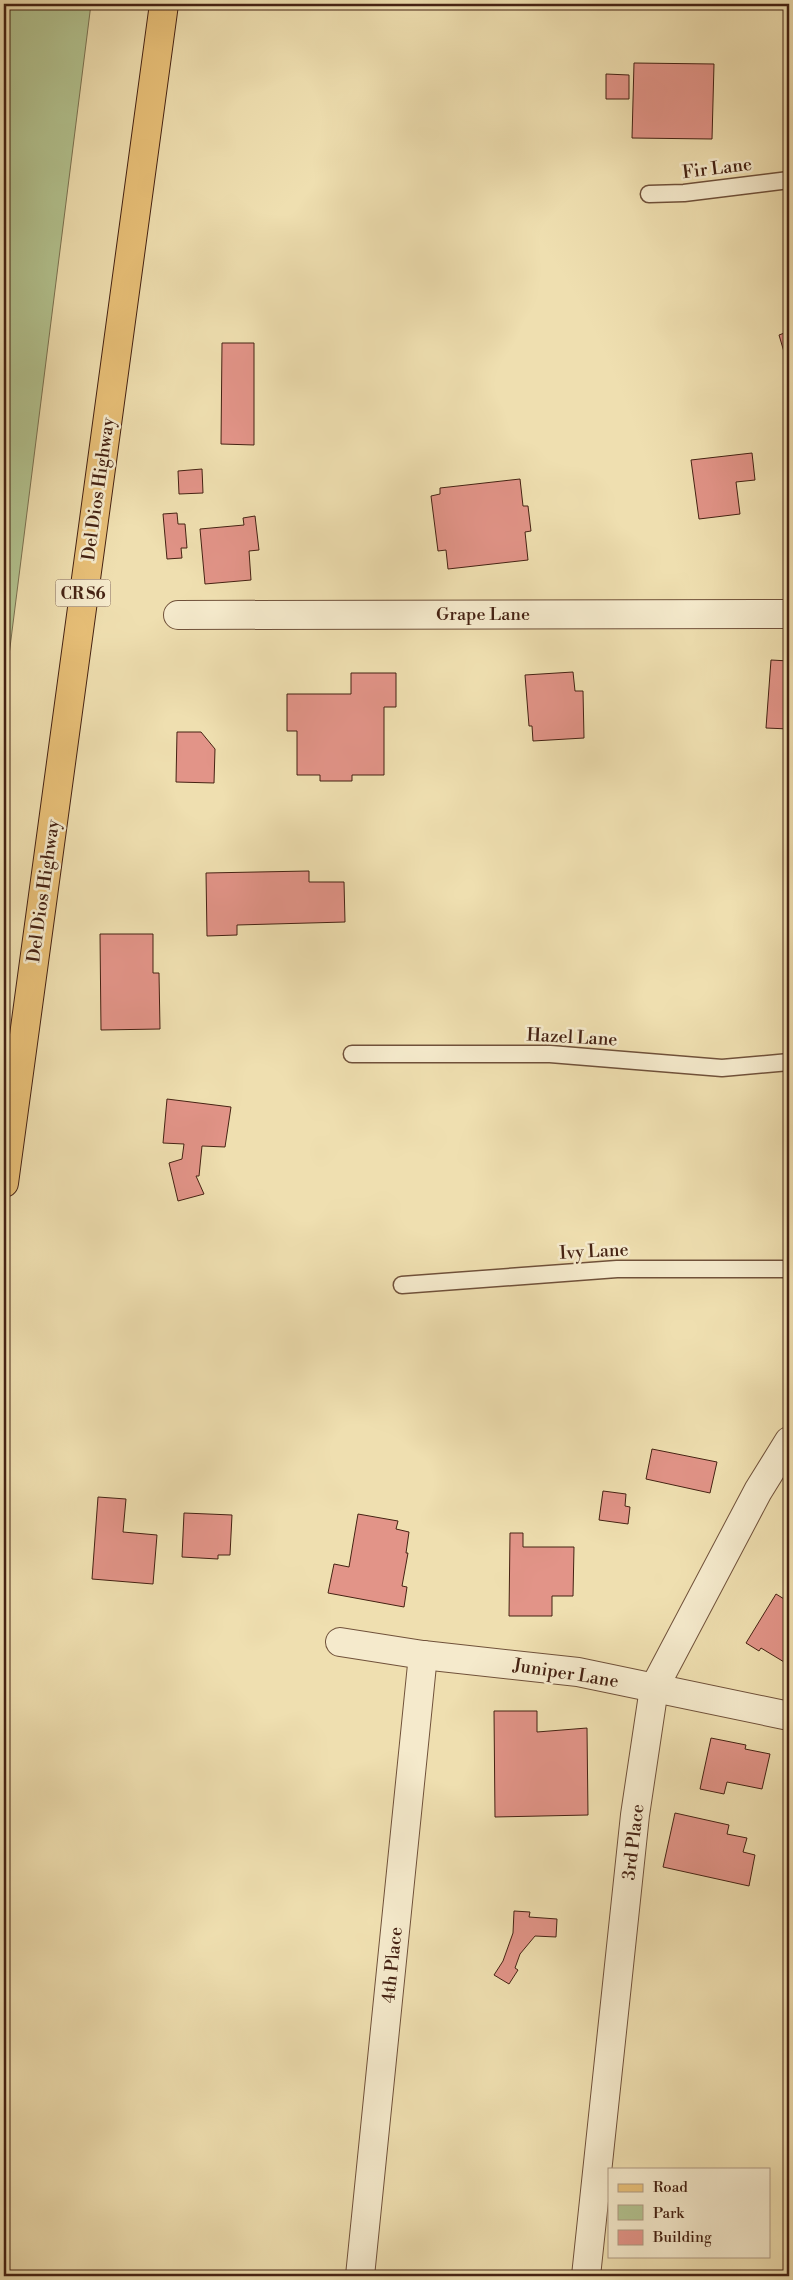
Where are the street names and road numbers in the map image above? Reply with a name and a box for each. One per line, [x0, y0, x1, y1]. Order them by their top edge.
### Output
street label: Fir Lane [681, 153, 753, 184]
street label: Del Dios Highway [77, 416, 120, 562]
road number: CR S6 [56, 580, 110, 606]
street label: Grape Lane [436, 603, 530, 626]
street label: Del Dios Highway [22, 818, 65, 964]
street label: Hazel Lane [526, 1024, 618, 1051]
street label: Ivy Lane [559, 1238, 629, 1265]
street label: Juniper Lane [511, 1654, 620, 1693]
street label: 3rd Place [617, 1803, 650, 1881]
street label: 4th Place [377, 1926, 408, 2004]

